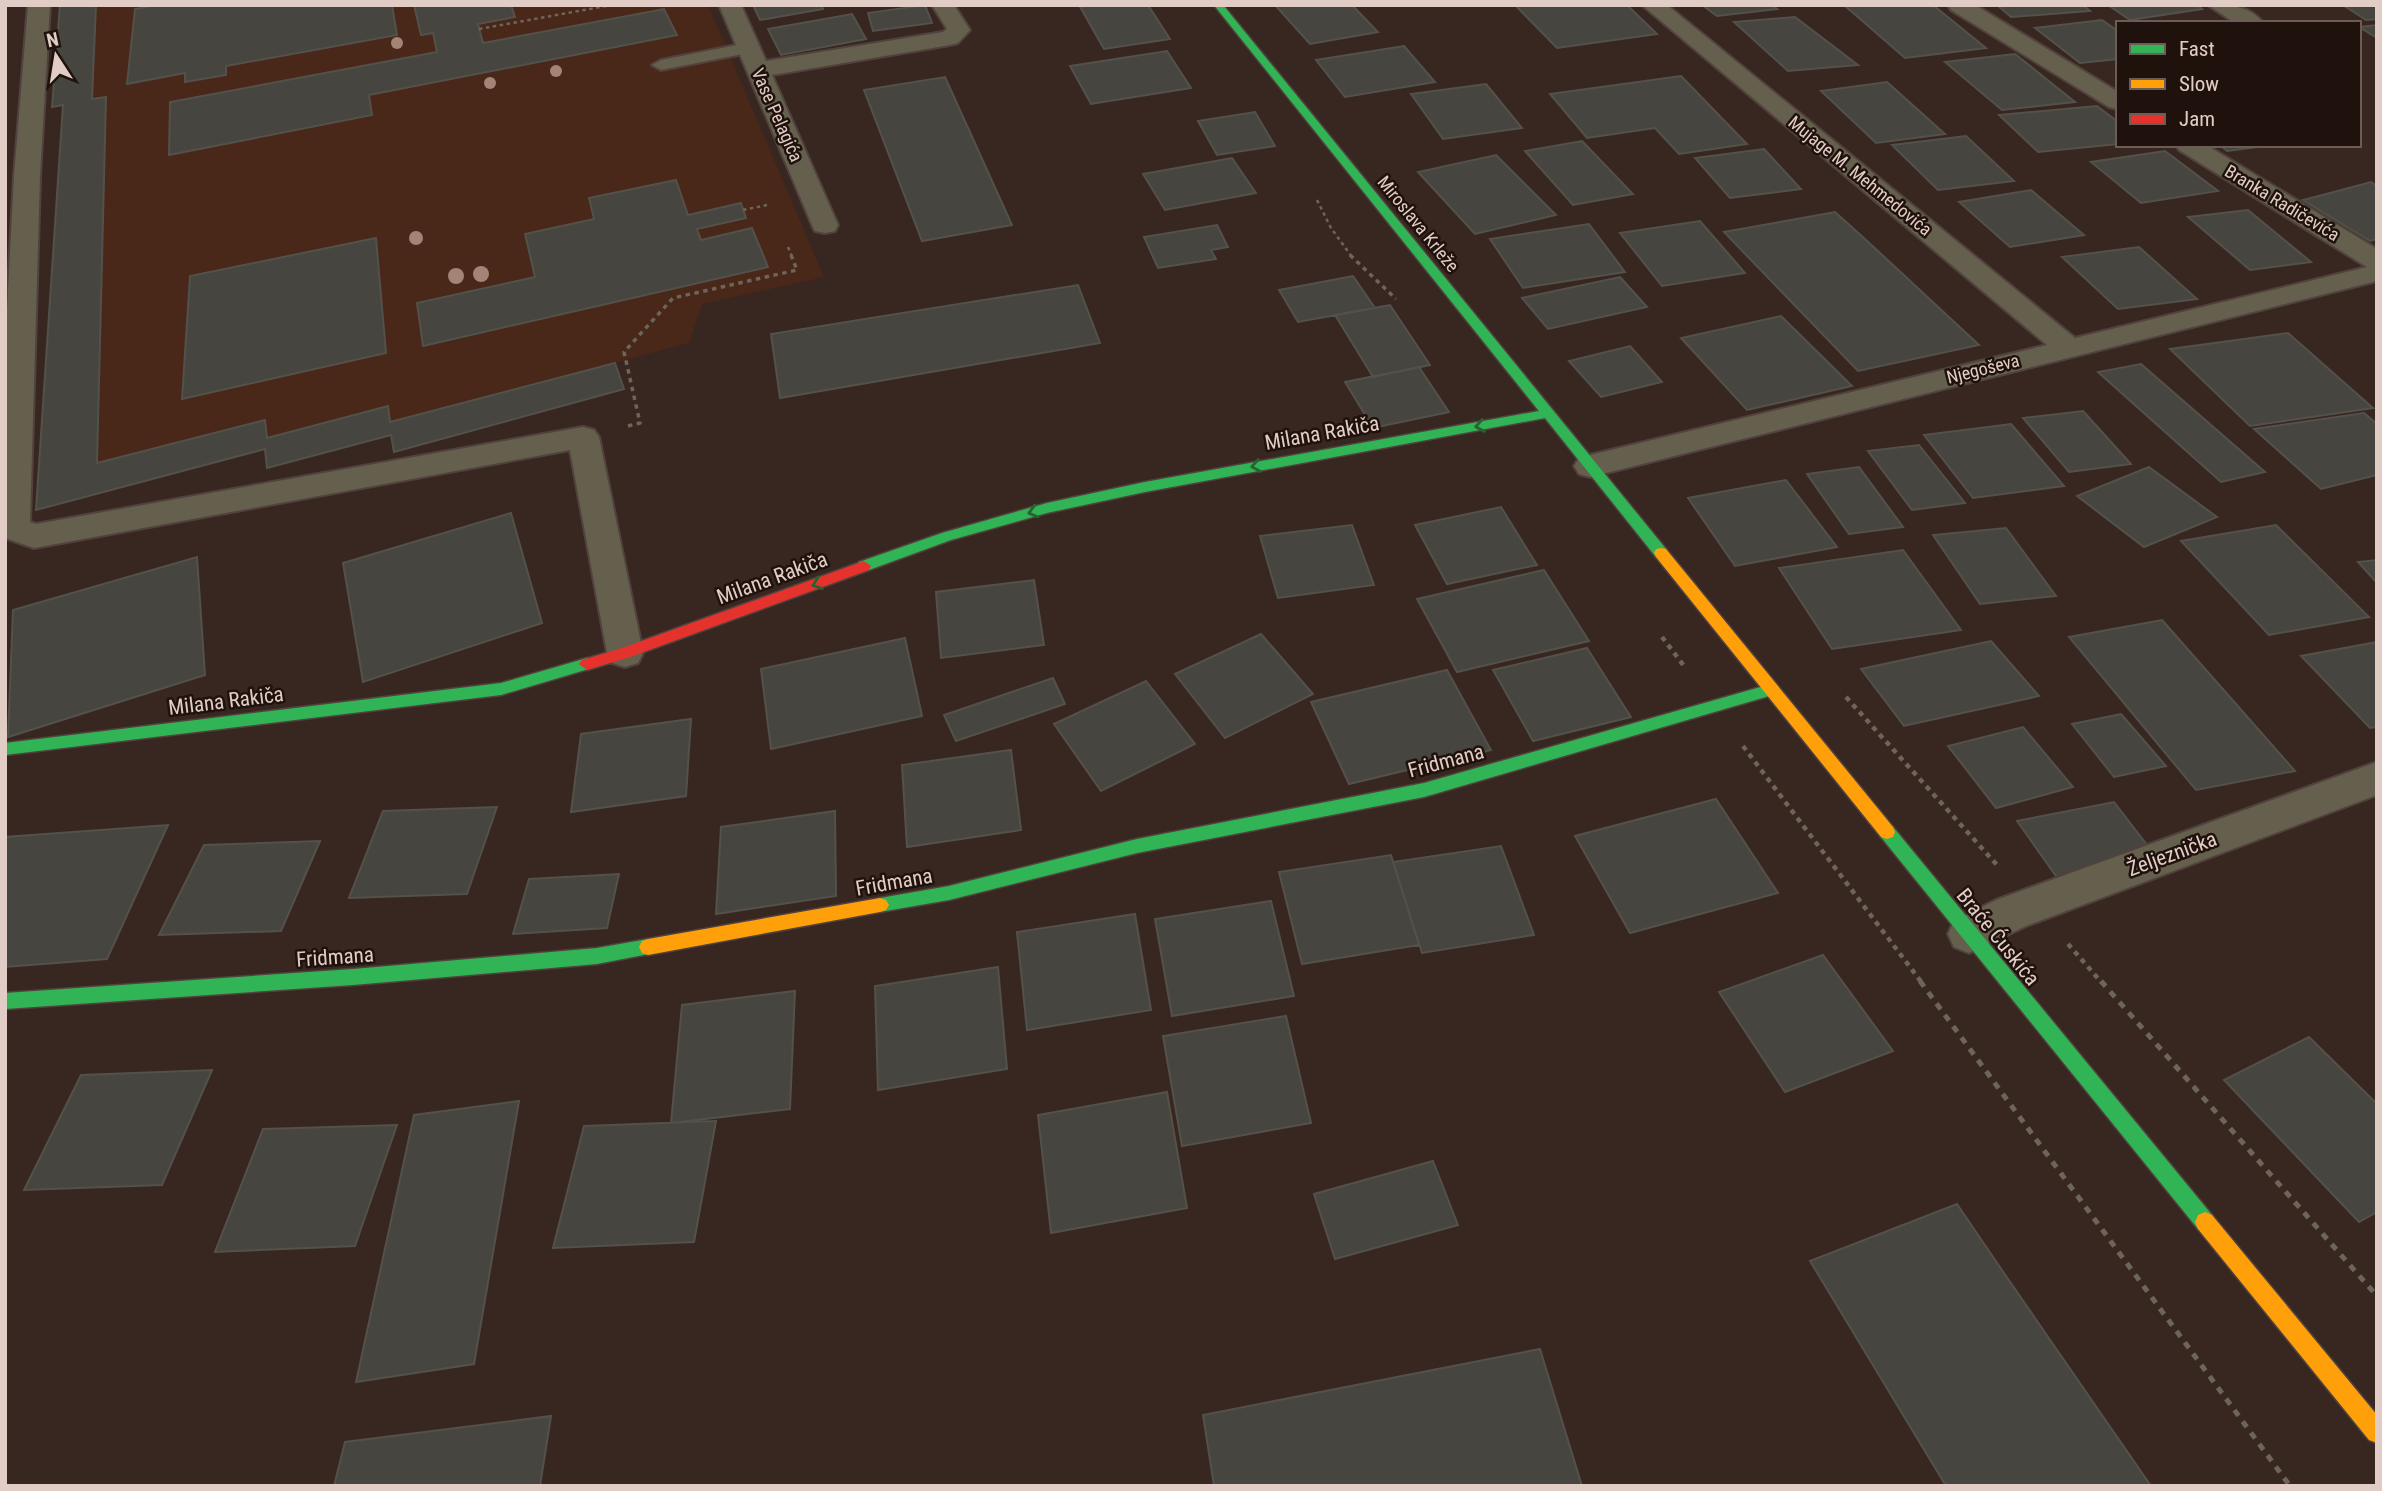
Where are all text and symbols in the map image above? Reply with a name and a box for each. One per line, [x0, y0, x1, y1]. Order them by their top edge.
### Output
north arrow [21, 21, 91, 91]
legend [2116, 21, 2361, 147]
text: N [44, 27, 61, 52]
text: Fast [2179, 37, 2215, 61]
street label: Vase Pelagića [748, 65, 807, 165]
text: Slow [2179, 72, 2219, 96]
text: Jam [2179, 107, 2215, 131]
street label: Mujage M. Mehmedovića [1784, 111, 1936, 240]
street label: Branka Radičevića [2221, 160, 2343, 245]
street label: Miroslava Krleže [1373, 171, 1463, 276]
street label: Njegoševa [1944, 349, 2021, 388]
street label: Milana Rakiča [1263, 411, 1381, 455]
one-way arrow [1474, 418, 1486, 433]
one-way arrow [1250, 458, 1262, 473]
one-way arrow [1027, 504, 1039, 518]
street label: Milana Rakiča [713, 547, 831, 609]
one-way arrow [812, 576, 824, 590]
street label: Milana Rakiča [167, 682, 285, 720]
street label: Fridmana [1405, 739, 1487, 783]
street label: Željeznička [2124, 827, 2220, 881]
street label: Fridmana [854, 863, 934, 901]
street label: Braće Ćuskića [1952, 884, 2044, 990]
street label: Fridmana [295, 942, 375, 972]

